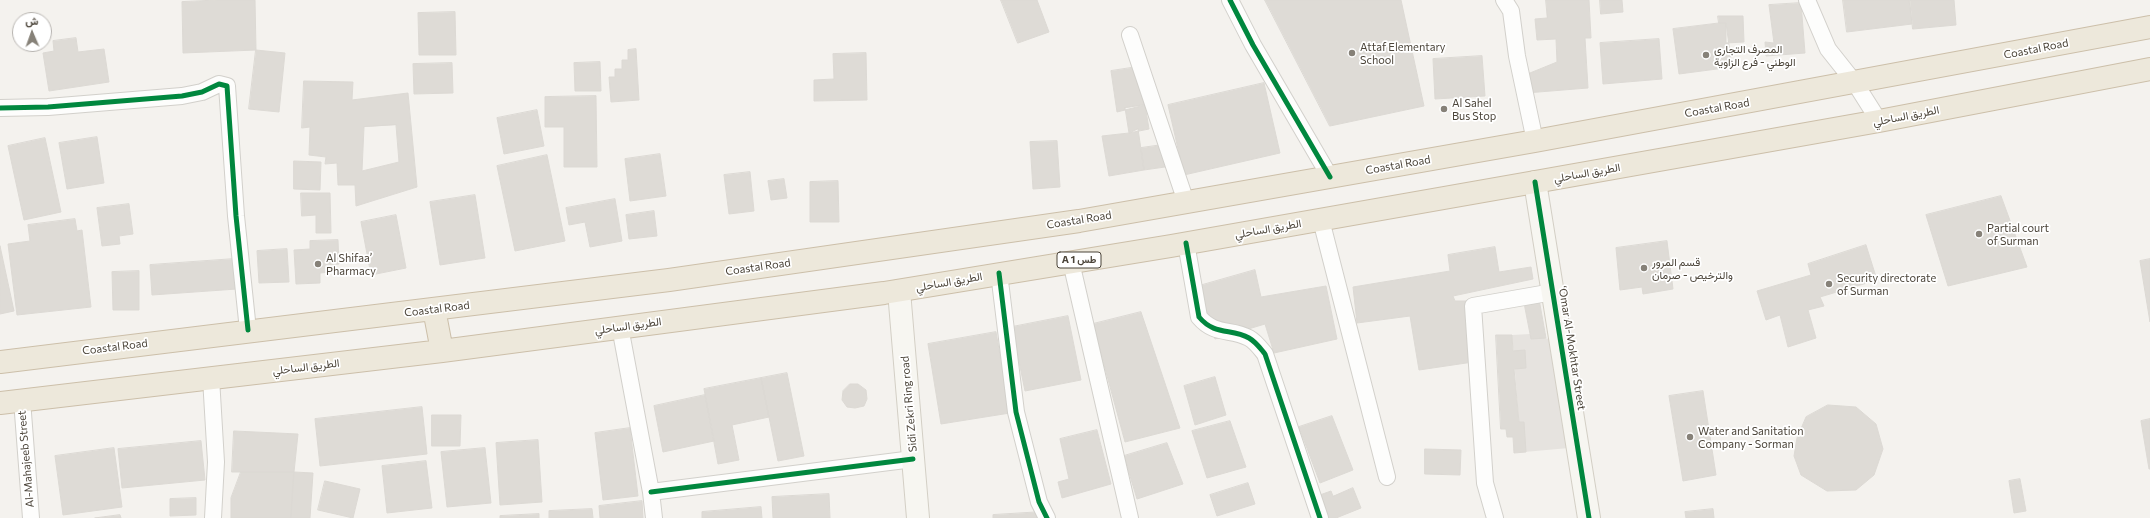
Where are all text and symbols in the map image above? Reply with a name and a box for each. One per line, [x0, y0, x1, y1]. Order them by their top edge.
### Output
north arrow [12, 12, 52, 52]
text: ش [25, 14, 38, 27]
street label: Coastal Road [2003, 36, 2069, 62]
place label: Attaf Elementary School [1360, 40, 1446, 66]
place label: المصرف التجاري الوطني - فرع الزاوية [1714, 42, 1795, 68]
marker: Attaf Elementary School [1347, 48, 1357, 58]
marker: المصرف التجاري الوطني - فرع الزاوية [1701, 50, 1711, 60]
place label: Al Sahel Bus Stop [1452, 96, 1496, 122]
street label: Coastal Road [1684, 96, 1750, 120]
street label: الطريق الساحلي [1872, 103, 1940, 129]
marker: Al Sahel Bus Stop [1439, 104, 1449, 114]
street label: Coastal Road [1365, 153, 1431, 177]
street label: الطريق الساحلي [1553, 161, 1621, 185]
street label: Coastal Road [1046, 208, 1112, 232]
street label: الطريق الساحلي [1234, 217, 1302, 241]
place label: Partial court of Surman [1987, 221, 2049, 247]
marker: Partial court of Surman [1974, 229, 1984, 239]
place label: Al Shifaa’ Pharmacy [326, 251, 376, 277]
road number: A 1 طس [1057, 252, 1101, 268]
place label: قسم المرور والترخيص - صرمان [1652, 255, 1733, 281]
street label: Coastal Road [725, 256, 791, 278]
marker: Al Shifaa’ Pharmacy [313, 259, 323, 269]
marker: قسم المرور والترخيص - صرمان [1639, 263, 1649, 273]
street label: الطريق الساحلي [915, 270, 983, 294]
place label: Security directorate of Surman [1837, 271, 1936, 297]
marker: Security directorate of Surman [1824, 279, 1834, 289]
street label: ‘Omar Al-Mokhtar Street [1556, 285, 1588, 411]
street label: Coastal Road [404, 298, 470, 320]
street label: الطريق الساحلي [594, 315, 662, 337]
street label: Coastal Road [82, 336, 148, 358]
street label: Sidi Zekri Ring road [898, 355, 920, 453]
street label: الطريق الساحلي [272, 356, 340, 378]
street label: Al-Mahajeeb Street [15, 410, 37, 508]
place label: Water and Sanitation Company - Sorman [1698, 424, 1803, 450]
marker: Water and Sanitation Company - Sorman [1685, 432, 1695, 442]

